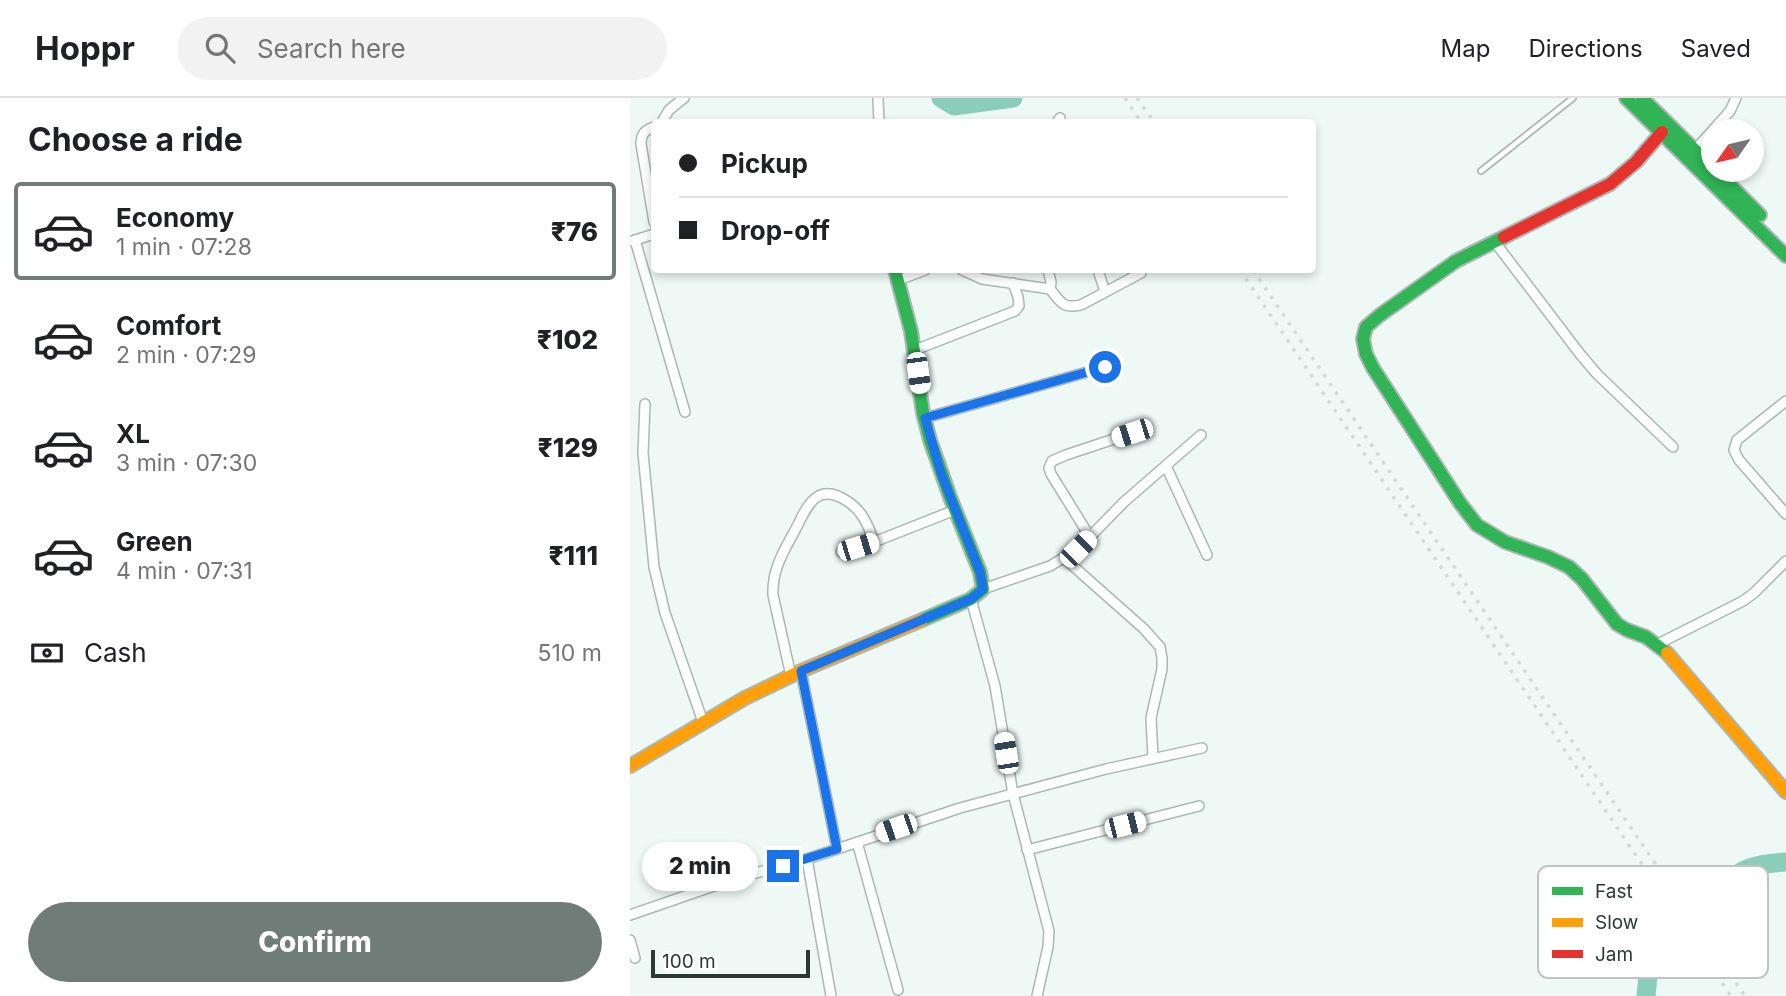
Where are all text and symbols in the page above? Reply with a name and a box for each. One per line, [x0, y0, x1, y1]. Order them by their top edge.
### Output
search box [177, 17, 667, 80]
text: Hoppr [35, 28, 135, 68]
icon: search [201, 29, 239, 67]
text: Search here [257, 33, 406, 64]
text: Map [1441, 34, 1490, 63]
text: Directions [1528, 34, 1643, 63]
text: Saved [1681, 34, 1751, 63]
north arrow [1701, 119, 1764, 182]
map controls [1701, 119, 1764, 182]
text: Choose a ride [28, 120, 243, 159]
text: Pickup [721, 148, 808, 179]
icon: car [32, 200, 95, 263]
text: Economy [116, 202, 234, 233]
text: Drop-off [721, 215, 830, 246]
text: ₹76 [551, 216, 598, 247]
text: 1 min · 07:28 [116, 233, 252, 261]
icon: car [32, 308, 95, 371]
text: Comfort [116, 310, 221, 341]
text: ₹102 [537, 324, 598, 355]
text: 2 min · 07:29 [116, 341, 257, 369]
car [905, 351, 932, 395]
route start [1089, 351, 1121, 383]
icon: car [32, 416, 95, 479]
car [1109, 417, 1156, 449]
text: XL [116, 418, 150, 449]
text: ₹129 [538, 432, 598, 463]
text: 3 min · 07:30 [116, 449, 257, 477]
icon: car [32, 524, 95, 587]
text: Green [116, 526, 193, 557]
car [1056, 527, 1101, 571]
car [835, 531, 882, 563]
text: ₹111 [548, 540, 598, 571]
text: 4 min · 07:31 [116, 557, 253, 585]
icon: cash [28, 634, 66, 672]
text: Cash [84, 637, 147, 668]
text: 510 m [538, 639, 602, 667]
car [993, 731, 1020, 775]
car [1103, 810, 1148, 840]
car [873, 811, 920, 845]
callout: 2 min [643, 842, 758, 890]
route end [767, 850, 799, 882]
text: 2 min [669, 852, 731, 880]
legend [1538, 866, 1768, 978]
text: Fast [1595, 880, 1633, 903]
button: Confirm [28, 902, 602, 982]
text: Slow [1595, 911, 1638, 934]
text: Jam [1595, 943, 1633, 966]
scale bar [651, 947, 810, 979]
text: 100 m [662, 950, 716, 973]

